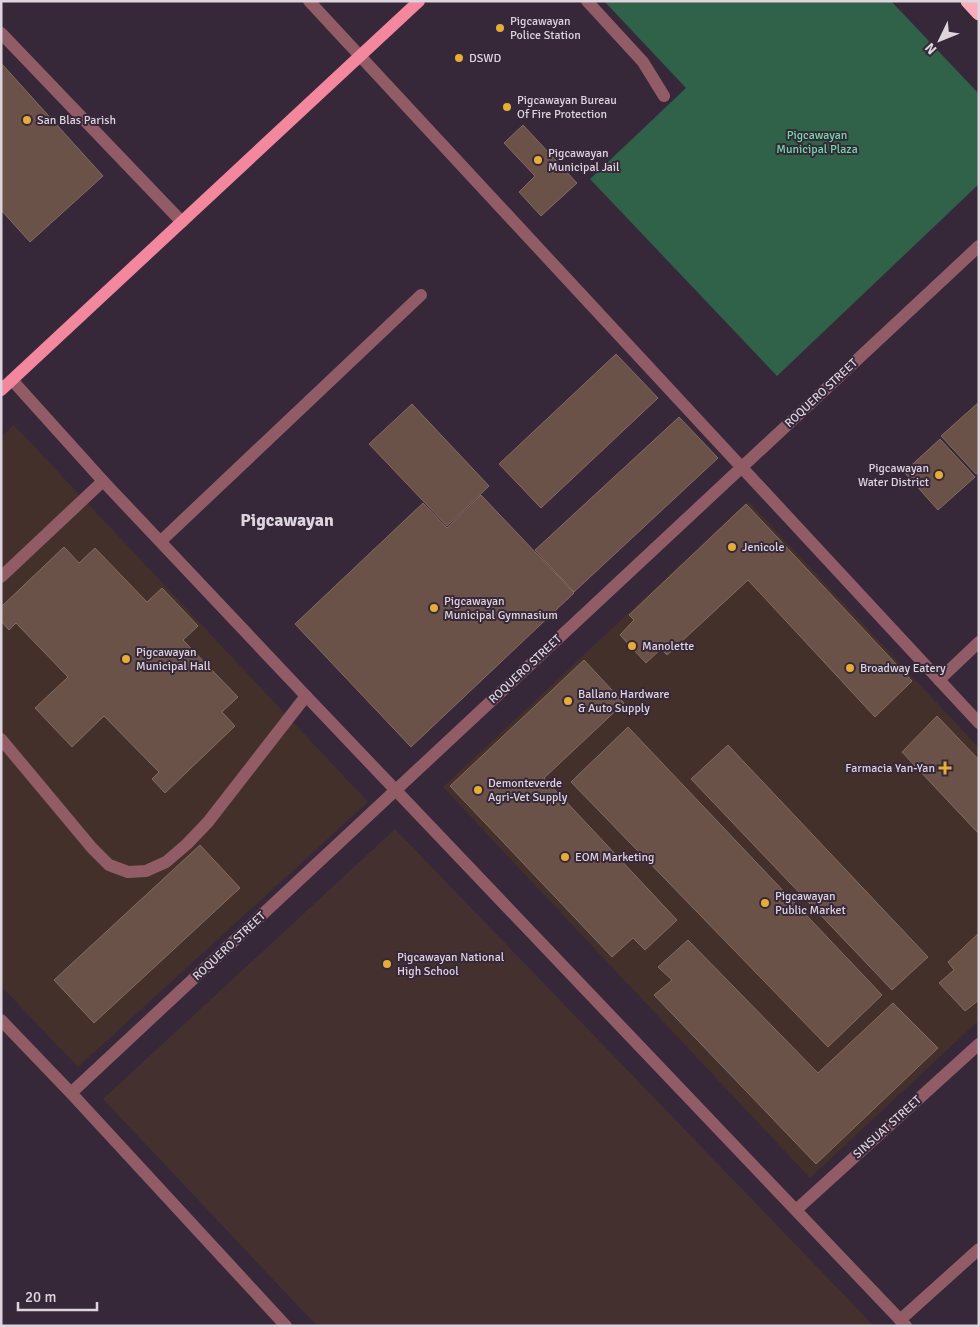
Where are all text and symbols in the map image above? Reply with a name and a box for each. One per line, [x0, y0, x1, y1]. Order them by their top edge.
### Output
place label: Pigcawayan Police Station [510, 14, 581, 43]
north arrow [915, 15, 965, 65]
marker: Pigcawayan Police Station [494, 22, 506, 34]
text: N [921, 39, 940, 58]
place label: DSWD [469, 51, 501, 66]
marker: DSWD [453, 52, 465, 64]
place label: Pigcawayan Bureau Of Fire Protection [517, 93, 617, 122]
marker: Pigcawayan Bureau Of Fire Protection [501, 101, 513, 113]
place label: San Blas Parish [37, 113, 116, 128]
marker: San Blas Parish [21, 114, 33, 126]
park label: Pigcawayan Municipal Plaza [776, 128, 858, 157]
place label: Pigcawayan Municipal Jail [548, 146, 620, 175]
marker: Pigcawayan Municipal Jail [532, 154, 544, 166]
street label: ROQUERO STREET [782, 356, 861, 431]
place label: Pigcawayan Water District [858, 461, 929, 490]
marker: Pigcawayan Water District [933, 469, 945, 481]
district label: Pigcawayan [240, 509, 334, 531]
place label: Jenicole [742, 540, 784, 555]
marker: Jenicole [726, 541, 738, 553]
place label: Pigcawayan Municipal Gymnasium [444, 594, 558, 623]
marker: Pigcawayan Municipal Gymnasium [428, 602, 440, 614]
street label: ROQUERO STREET [486, 632, 565, 707]
place label: Manolette [642, 639, 694, 654]
marker: Manolette [626, 640, 638, 652]
place label: Pigcawayan Municipal Hall [136, 645, 211, 674]
marker: Pigcawayan Municipal Hall [120, 653, 132, 665]
place label: Broadway Eatery [860, 661, 946, 676]
marker: Broadway Eatery [844, 662, 856, 674]
place label: Ballano Hardware & Auto Supply [578, 687, 669, 716]
marker: Ballano Hardware & Auto Supply [562, 695, 574, 707]
place label: Farmacia Yan-Yan [845, 761, 935, 776]
marker: Farmacia Yan-Yan [939, 762, 951, 774]
place label: Demonteverde Agri-Vet Supply [488, 776, 568, 805]
marker: Demonteverde Agri-Vet Supply [472, 784, 484, 796]
place label: EOM Marketing [575, 850, 654, 865]
marker: EOM Marketing [559, 851, 571, 863]
place label: Pigcawayan Public Market [775, 889, 846, 918]
marker: Pigcawayan Public Market [759, 897, 771, 909]
street label: ROQUERO STREET [190, 909, 269, 984]
place label: Pigcawayan National High School [397, 950, 505, 979]
marker: Pigcawayan National High School [381, 958, 393, 970]
street label: SINSUAT STREET [850, 1093, 925, 1162]
scale bar [18, 1280, 96, 1312]
text: 20 m [25, 1288, 56, 1306]

